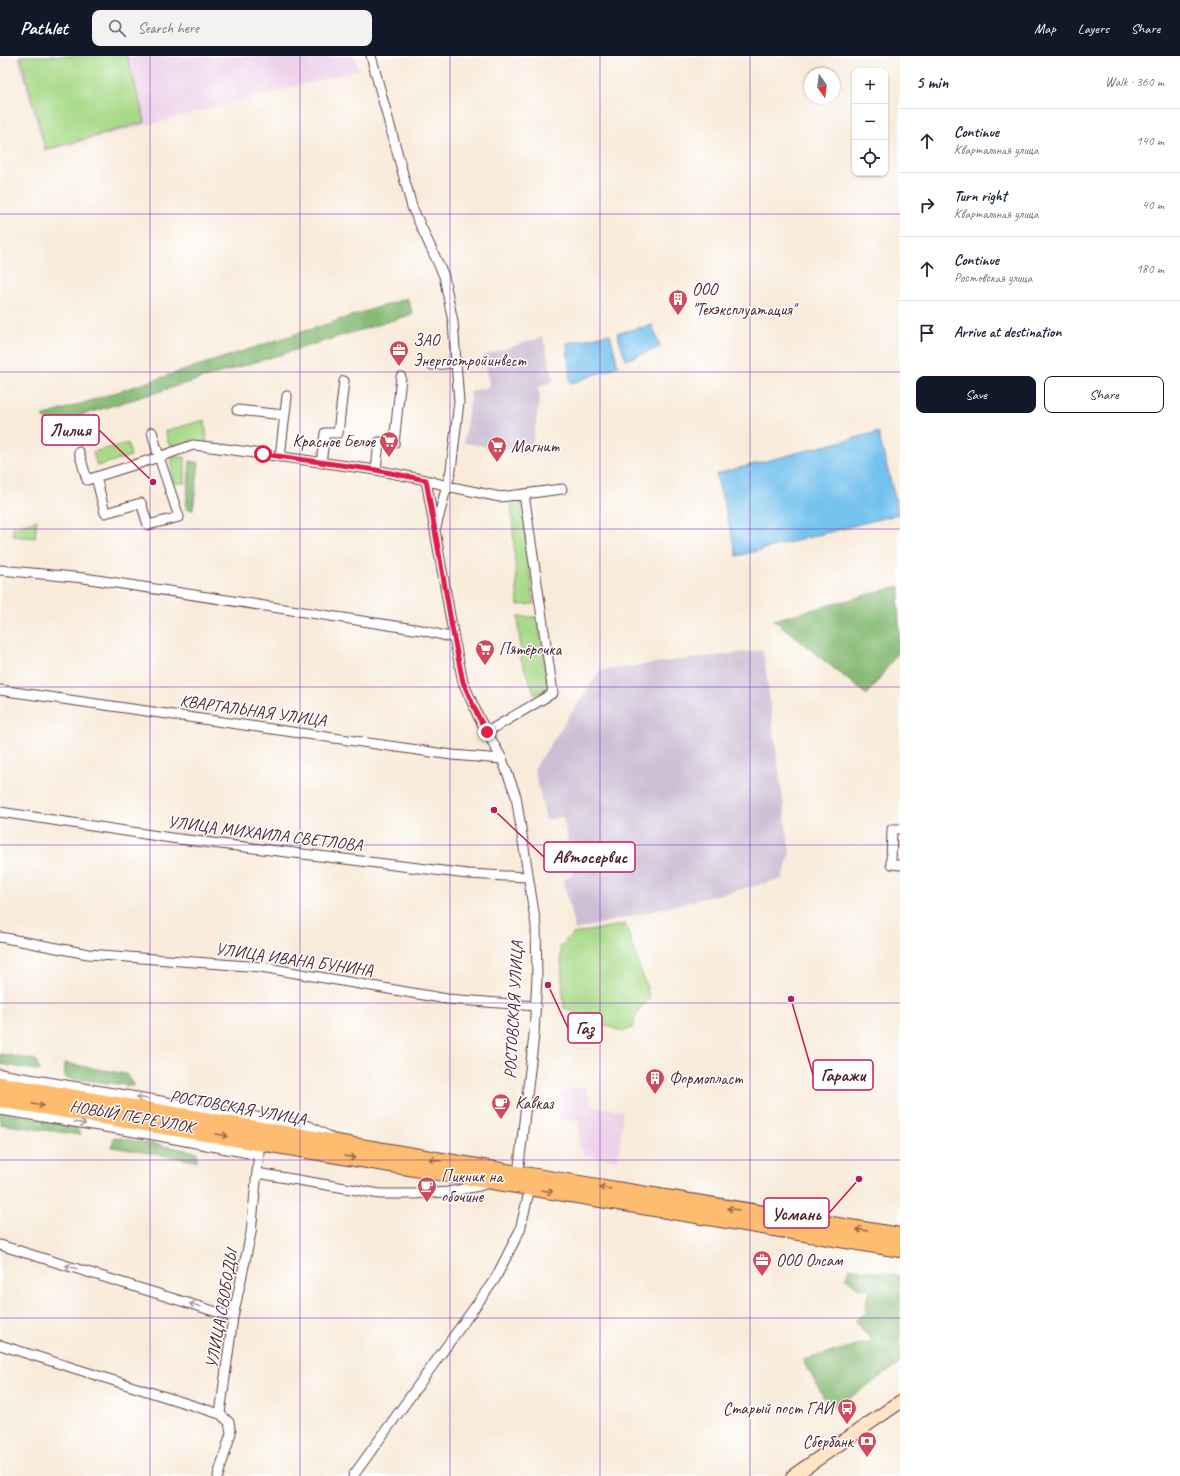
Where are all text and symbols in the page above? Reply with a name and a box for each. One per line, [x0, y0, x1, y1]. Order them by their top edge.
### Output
search box [92, 10, 372, 46]
text: Pathlet [20, 16, 68, 40]
icon: search [106, 17, 128, 39]
text: Search here [138, 19, 199, 38]
text: Map [1034, 20, 1056, 37]
text: Layers [1078, 20, 1109, 37]
text: Share [1131, 20, 1160, 37]
north arrow [804, 68, 840, 104]
map controls [852, 68, 888, 176]
button: + [852, 68, 888, 104]
text: 5 min [916, 72, 948, 93]
text: Walk · 360 m [1105, 74, 1164, 90]
button: − [852, 104, 888, 140]
text: Continue [954, 123, 999, 142]
icon: ahead [916, 130, 938, 152]
text: 140 m [1136, 133, 1164, 149]
button: locate [852, 140, 888, 176]
text: Квартальная улица [954, 142, 1038, 158]
text: Turn right [954, 187, 1007, 206]
icon: right [916, 194, 938, 216]
text: 40 m [1142, 197, 1164, 213]
text: Квартальная улица [954, 206, 1038, 222]
text: Continue [954, 251, 999, 270]
icon: ahead [916, 258, 938, 280]
text: 180 m [1136, 261, 1164, 277]
text: Ростовская улица [954, 270, 1032, 286]
place label: ООО "Техэксплуатация" [692, 279, 800, 320]
building icon: ООО "Техэксплуатация" [667, 288, 689, 316]
icon: arrive [916, 322, 938, 344]
text: Arrive at destination [954, 323, 1061, 342]
place label: ЗАО Энергостройинвест [413, 330, 527, 371]
office icon: ЗАО Энергостройинвест [388, 339, 410, 367]
button: Save [916, 376, 1036, 413]
button: Share [1044, 376, 1164, 413]
callout: Лилия [42, 415, 99, 445]
text: Лилия [49, 419, 92, 441]
supermarket icon: Красное Белое [378, 430, 400, 458]
place label: Красное Белое [292, 431, 376, 452]
supermarket icon: Магнит [486, 435, 508, 463]
place label: Магнит [511, 436, 560, 457]
route start [254, 445, 272, 463]
supermarket icon: Пятёрочка [474, 638, 496, 666]
place label: Пятёрочка [499, 639, 562, 660]
street label: КВАРТАЛЬНАЯ УЛИЦА [178, 690, 329, 731]
route end [478, 723, 496, 741]
street label: УЛИЦА МИХАИЛА СВЕТЛОВА [166, 811, 365, 856]
callout: Автосервис [544, 842, 635, 872]
text: Автосервис [553, 846, 628, 868]
street label: УЛИЦА ИВАНА БУНИНА [214, 938, 375, 981]
street label: РОСТОВСКАЯ УЛИЦА [499, 939, 528, 1079]
callout: Газ [568, 1013, 602, 1043]
text: Газ [576, 1017, 595, 1040]
callout: Гаражи [813, 1060, 873, 1090]
text: Гаражи [821, 1064, 867, 1086]
building icon: Формопласт [644, 1067, 666, 1095]
place label: Формопласт [669, 1068, 743, 1089]
street label: РОСТОВСКАЯ УЛИЦА [168, 1085, 309, 1130]
cafe icon: Кавказ [490, 1092, 512, 1120]
place label: Кавказ [515, 1093, 554, 1114]
one-way arrow [136, 1094, 149, 1102]
street label: НОВЫЙ ПЕРЕУЛОК [68, 1095, 199, 1138]
one-way arrow [32, 1101, 45, 1109]
one-way arrow [73, 1119, 86, 1127]
one-way arrow [215, 1131, 228, 1139]
one-way arrow [343, 1153, 356, 1161]
one-way arrow [429, 1156, 442, 1164]
place label: Пикник на обочине [441, 1166, 505, 1207]
cafe icon: Пикник на обочине [416, 1175, 438, 1203]
one-way arrow [599, 1184, 612, 1192]
one-way arrow [540, 1187, 553, 1195]
callout: Усмань [764, 1198, 829, 1228]
text: Усмань [771, 1203, 823, 1225]
one-way arrow [727, 1205, 740, 1213]
one-way arrow [855, 1226, 868, 1234]
street label: УЛИЦА СВОБОДЫ [201, 1246, 243, 1370]
office icon: ООО Олсам [751, 1249, 773, 1277]
place label: ООО Олсам [776, 1250, 843, 1271]
one-way arrow [65, 1263, 78, 1270]
one-way arrow [190, 1301, 202, 1309]
bus stop icon: Старый пост ГАИ [836, 1397, 858, 1425]
place label: Старый пост ГАИ [723, 1398, 836, 1419]
bank icon: Сбербанк [856, 1430, 878, 1458]
place label: Сбербанк [803, 1431, 855, 1452]

